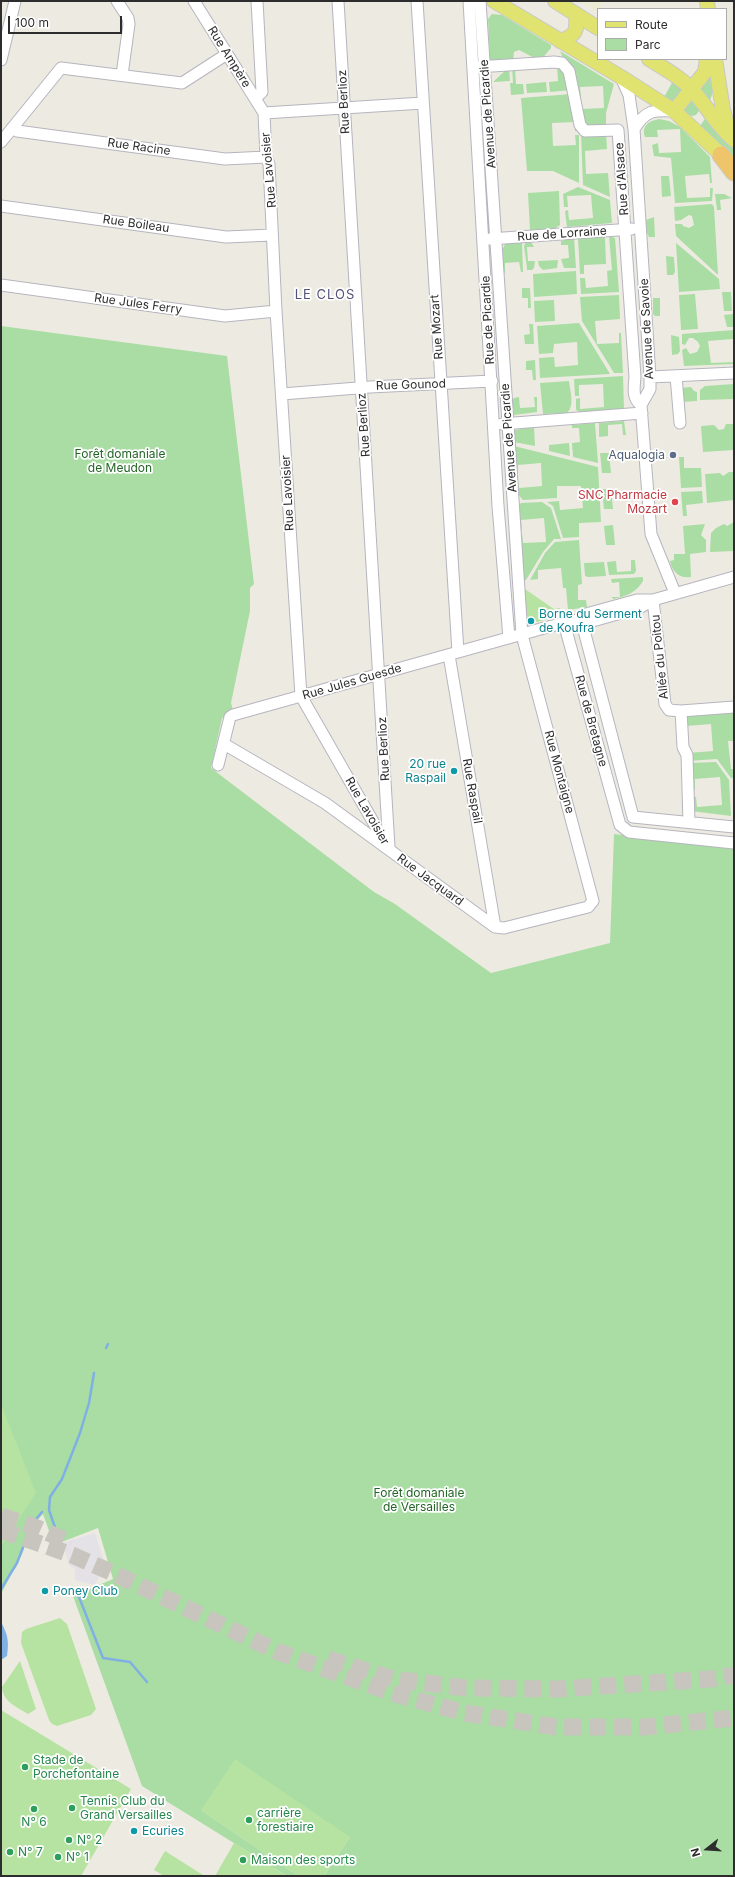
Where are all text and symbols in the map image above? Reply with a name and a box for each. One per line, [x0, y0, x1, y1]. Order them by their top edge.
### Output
scale bar [10, 8, 124, 34]
legend [597, 8, 727, 60]
text: 100 m [15, 15, 49, 30]
text: Route [635, 17, 668, 32]
street label: Rue Ampère [204, 24, 254, 90]
text: Parc [635, 37, 661, 52]
street label: Avenue de Picardie [477, 59, 499, 169]
street label: Rue Berlioz [335, 70, 353, 134]
street label: Rue Lavoisier [259, 132, 279, 208]
street label: Rue Racine [107, 135, 171, 159]
street label: Rue d'Alsace [612, 142, 632, 216]
street label: Rue Boileau [102, 212, 170, 236]
street label: Rue de Lorraine [517, 224, 607, 244]
street label: Rue de Picardie [478, 275, 498, 365]
street label: Avenue de Savoie [637, 278, 657, 380]
district label: LE CLOS [295, 287, 355, 303]
street label: Rue Jules Ferry [93, 291, 183, 317]
street label: Rue Mozart [428, 294, 446, 360]
street label: Rue Gounod [376, 377, 446, 393]
street label: Avenue de Picardie [498, 383, 520, 493]
street label: Rue Berlioz [355, 392, 373, 458]
park label: Forêt domaniale de Meudon [75, 447, 165, 475]
place label: Aqualogia [608, 448, 665, 462]
marker: Aqualogia [668, 450, 678, 460]
street label: Rue Lavoisier [279, 455, 297, 531]
place label: SNC Pharmacie Mozart [578, 488, 667, 516]
marker: SNC Pharmacie Mozart [670, 497, 680, 507]
place label: Borne du Serment de Koufra [539, 607, 642, 635]
street label: Allée du Poitou [648, 614, 672, 700]
marker: Borne du Serment de Koufra [526, 616, 536, 626]
street label: Rue Jules Guesde [301, 661, 403, 703]
street label: Rue de Bretagne [572, 674, 610, 768]
street label: Rue Berlioz [375, 717, 393, 781]
street label: Rue Montaigne [541, 729, 577, 815]
place label: 20 rue Raspail [405, 757, 446, 785]
street label: Rue Raspail [459, 757, 485, 825]
marker: 20 rue Raspail [449, 766, 459, 776]
street label: Rue Lavoisier [342, 775, 392, 847]
street label: Rue Jacquard [394, 851, 466, 909]
park label: Forêt domaniale de Versailles [374, 1486, 464, 1514]
place label: Poney Club [53, 1584, 118, 1598]
marker: Poney Club [40, 1586, 50, 1596]
place label: Stade de Porchefontaine [33, 1753, 119, 1781]
marker: Stade de Porchefontaine [20, 1762, 30, 1772]
place label: Tennis Club du Grand Versailles [80, 1794, 172, 1822]
marker: Tennis Club du Grand Versailles [67, 1803, 77, 1813]
marker: N° 6 [29, 1804, 39, 1814]
place label: carrière forestiaire [257, 1806, 314, 1834]
place label: N° 6 [21, 1815, 47, 1829]
marker: carrière forestiaire [244, 1815, 254, 1825]
place label: Ecuries [142, 1824, 184, 1838]
marker: Ecuries [129, 1826, 139, 1836]
north arrow [687, 1829, 727, 1869]
place label: N° 2 [77, 1833, 102, 1847]
marker: N° 2 [64, 1835, 74, 1845]
place label: N° 7 [18, 1845, 43, 1859]
text: N [688, 1846, 703, 1859]
marker: N° 7 [5, 1847, 15, 1857]
place label: N° 1 [66, 1850, 89, 1864]
marker: N° 1 [53, 1852, 63, 1862]
place label: Maison des sports [251, 1853, 355, 1867]
marker: Maison des sports [238, 1855, 248, 1865]

